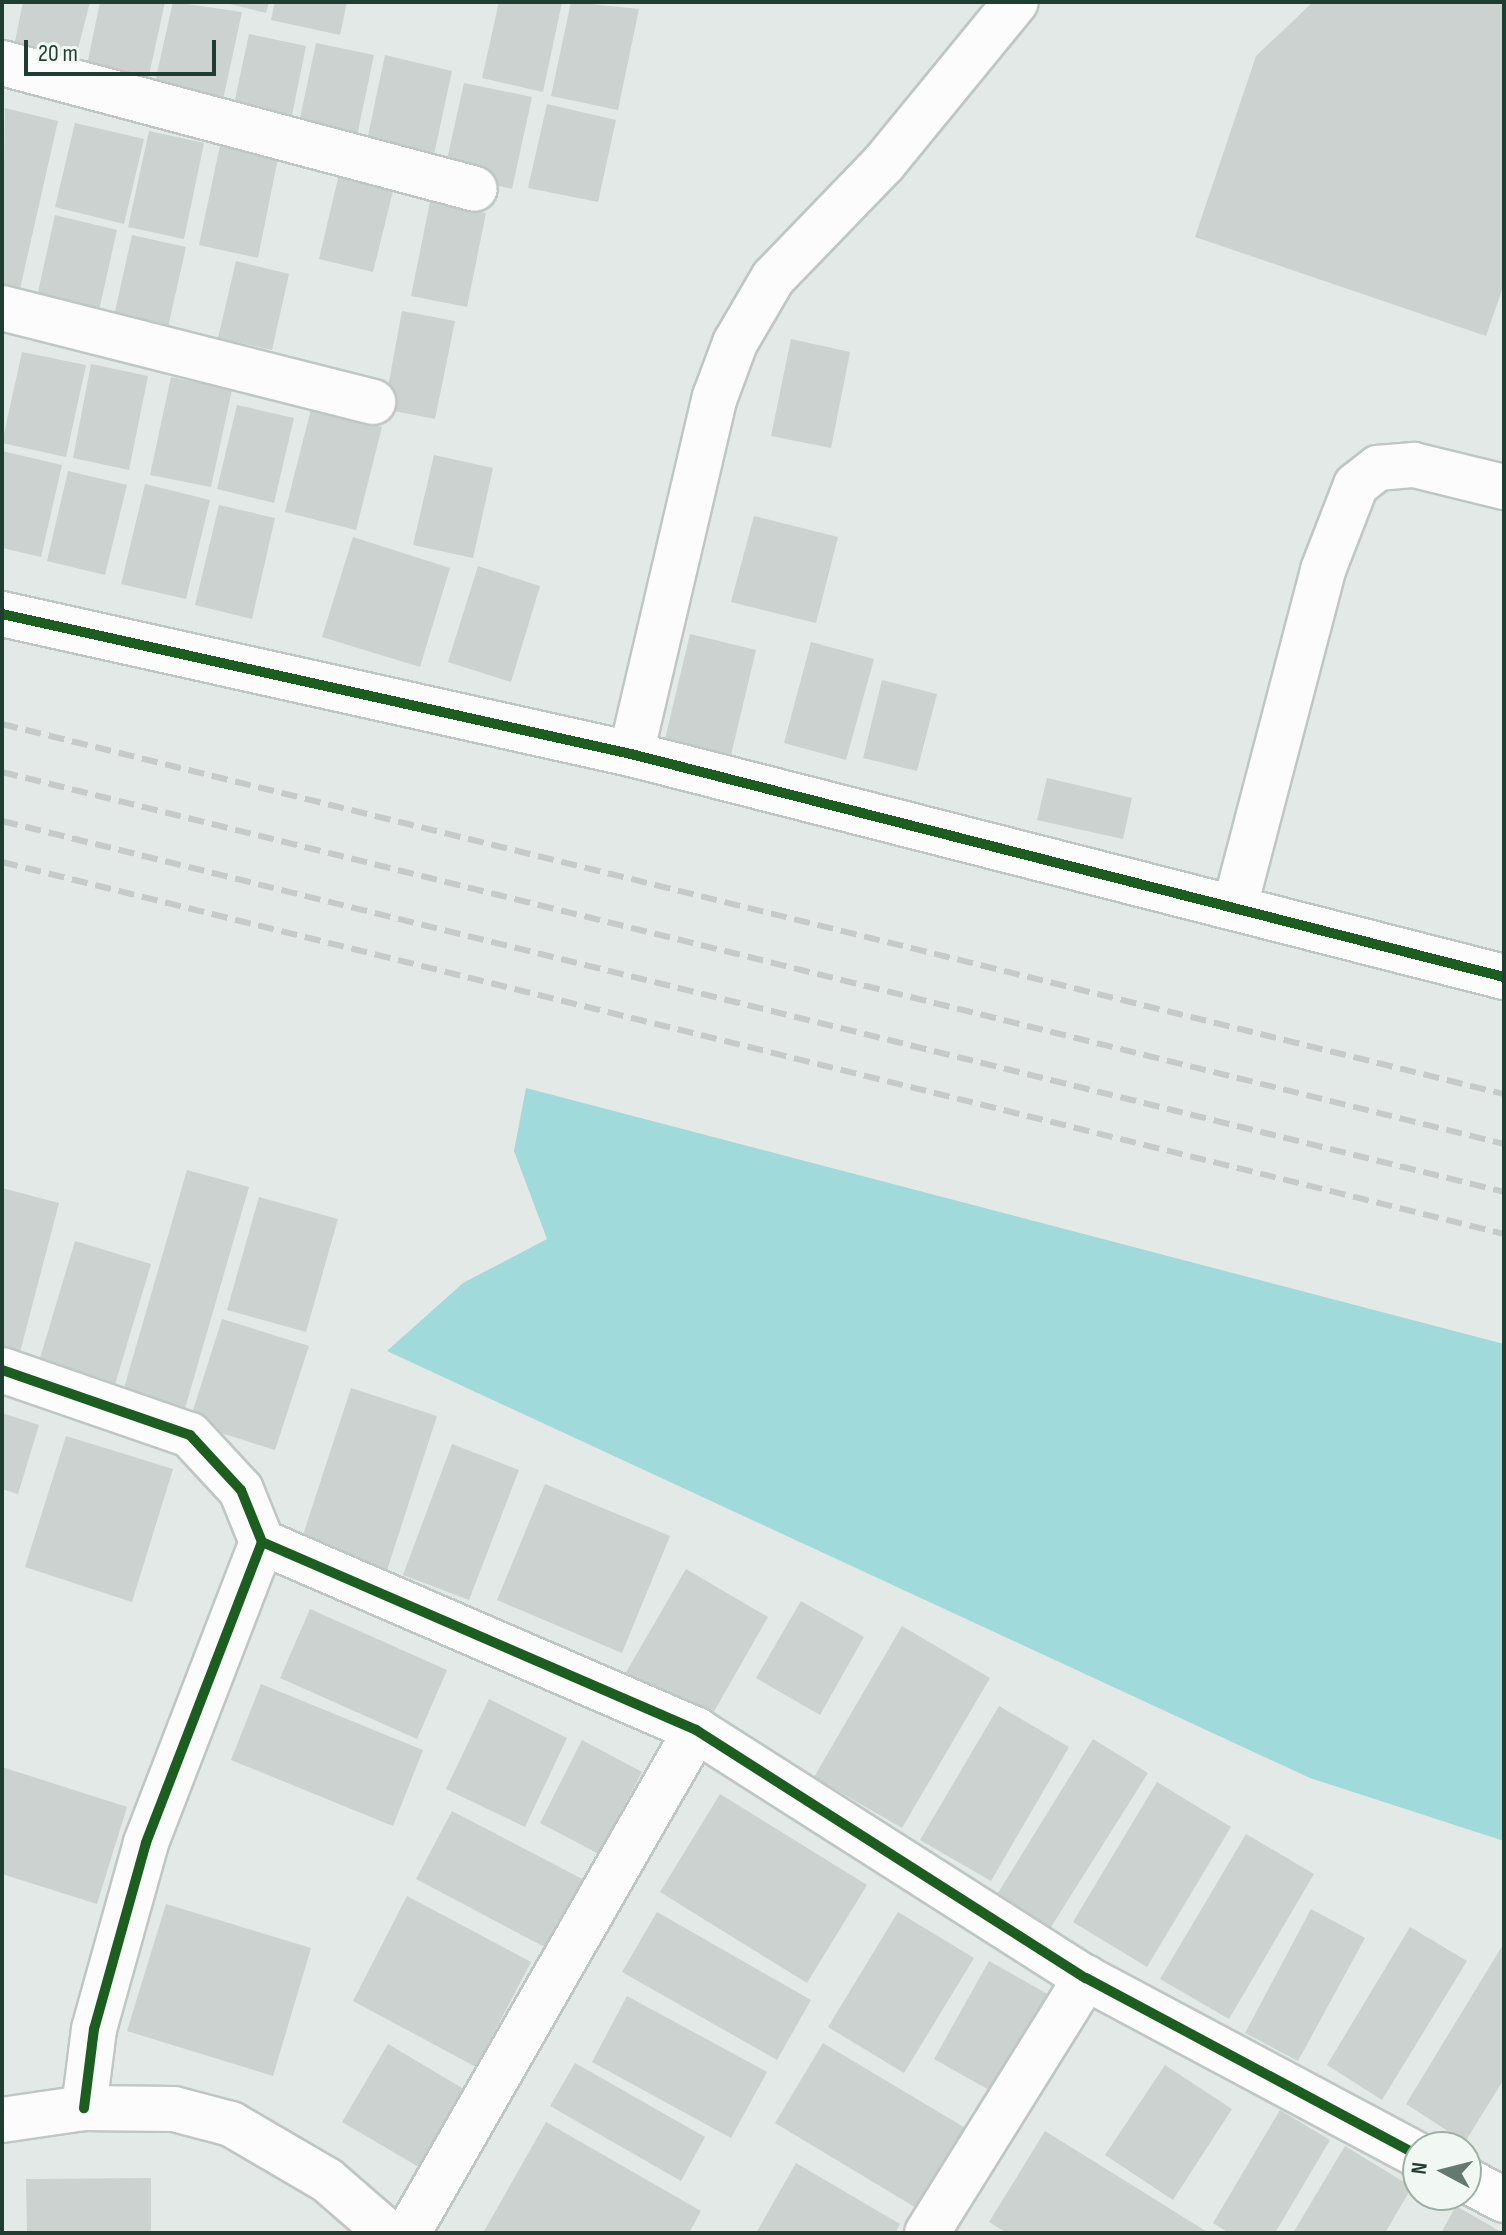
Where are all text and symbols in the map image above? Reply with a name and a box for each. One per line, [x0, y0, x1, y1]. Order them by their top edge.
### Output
scale bar [28, 24, 220, 74]
text: 20 m [38, 39, 78, 68]
north arrow [1402, 2131, 1482, 2211]
text: N [1406, 2161, 1434, 2176]

